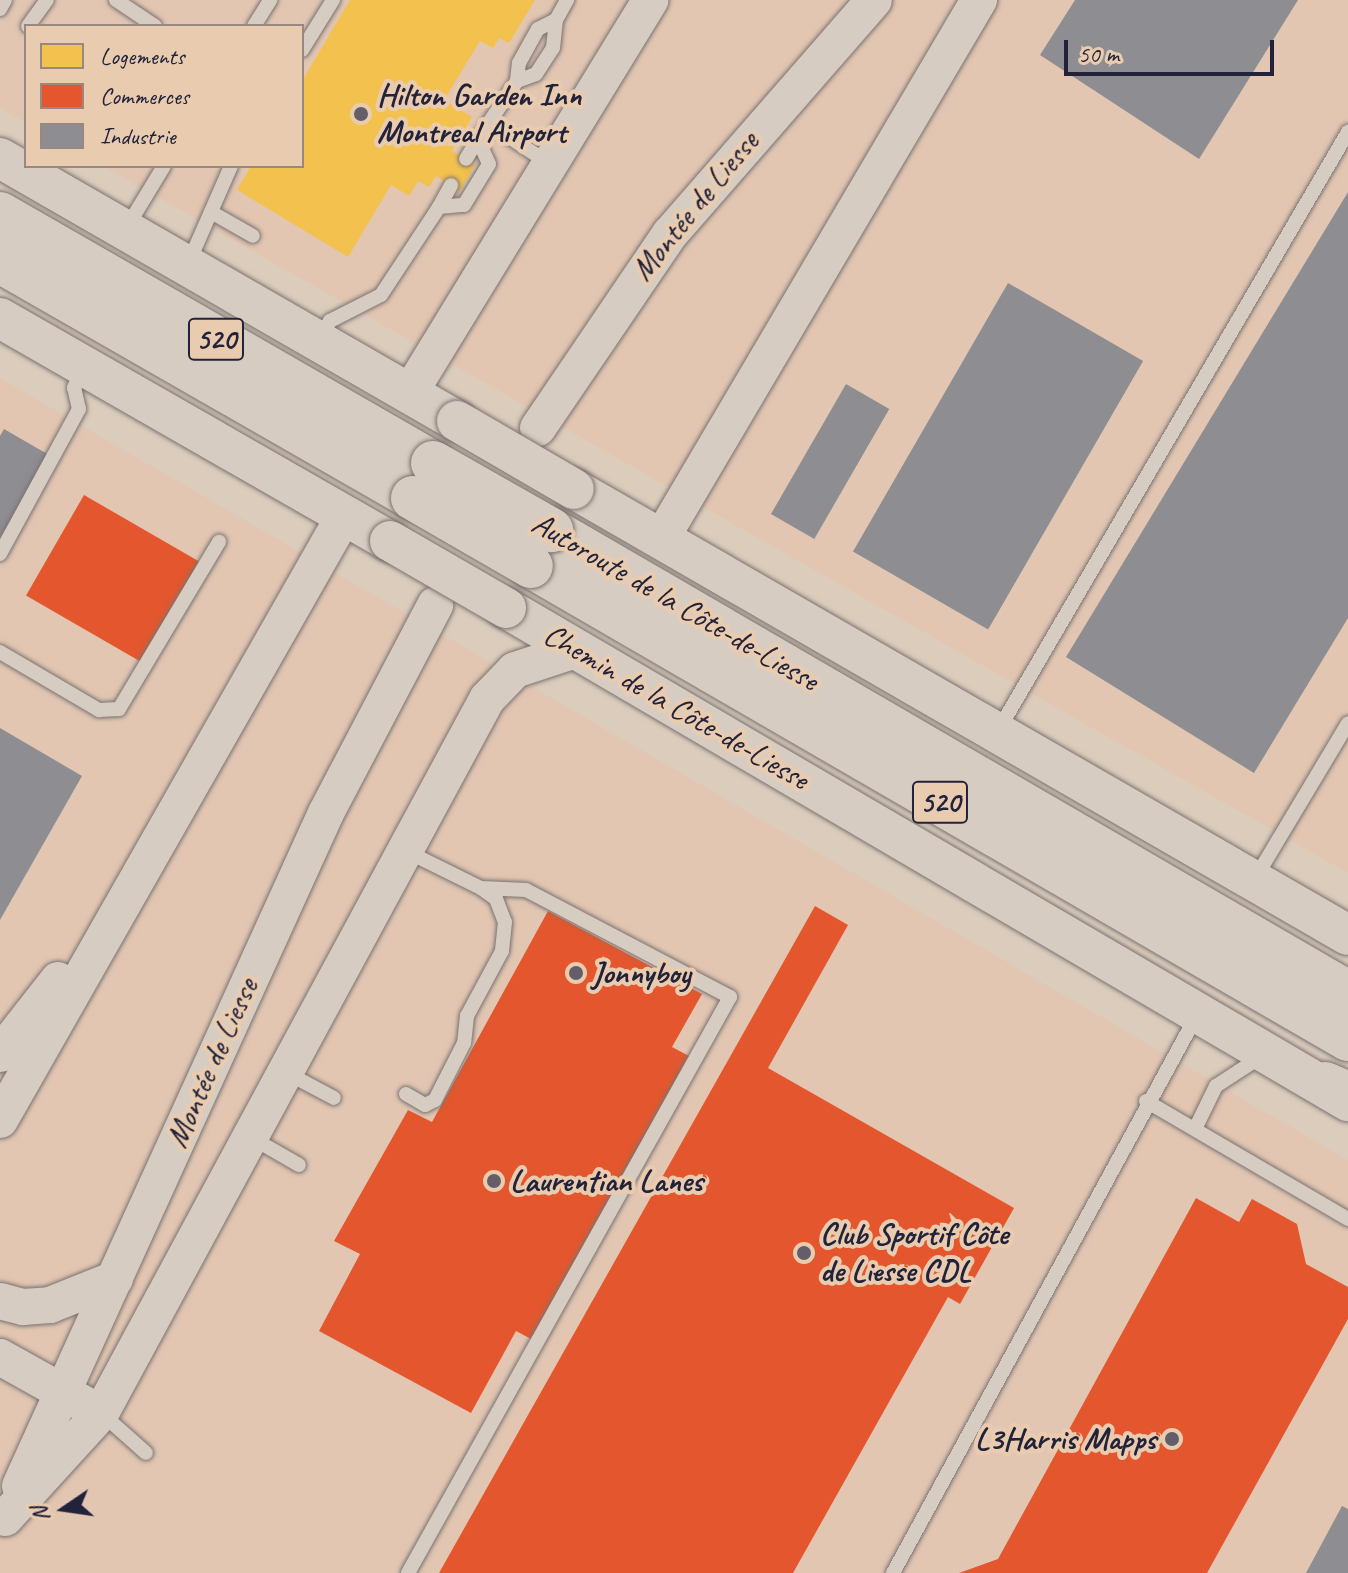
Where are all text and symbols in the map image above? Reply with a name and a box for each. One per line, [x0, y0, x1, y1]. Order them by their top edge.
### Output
legend [24, 24, 304, 168]
scale bar [1068, 24, 1278, 74]
text: 50 m [1078, 39, 1119, 69]
text: Logements [100, 41, 184, 71]
place label: Hilton Garden Inn Montreal Airport [377, 77, 582, 152]
text: Commerces [100, 81, 189, 111]
marker: Hilton Garden Inn Montreal Airport [352, 105, 370, 123]
text: Industrie [100, 121, 176, 151]
street label: Montée de Liesse [623, 124, 767, 288]
road number: 520 [186, 313, 246, 365]
street label: Autoroute de la Côte-de-Liesse [525, 504, 825, 700]
street label: Chemin de la Côte-de-Liesse [537, 615, 815, 799]
road number: 520 [910, 776, 970, 828]
place label: Jonnyboy [592, 954, 690, 992]
marker: Jonnyboy [567, 964, 585, 982]
street label: Montée de Liesse [158, 972, 266, 1154]
place label: Laurentian Lanes [510, 1162, 704, 1200]
marker: Laurentian Lanes [485, 1172, 503, 1190]
place label: Club Sportif Côte de Liesse CDL [820, 1216, 1008, 1291]
marker: Club Sportif Côte de Liesse CDL [795, 1244, 813, 1262]
place label: L3Harris Mapps [974, 1420, 1156, 1458]
marker: L3Harris Mapps [1163, 1430, 1181, 1448]
north arrow [24, 1469, 104, 1549]
text: N [25, 1505, 56, 1524]

